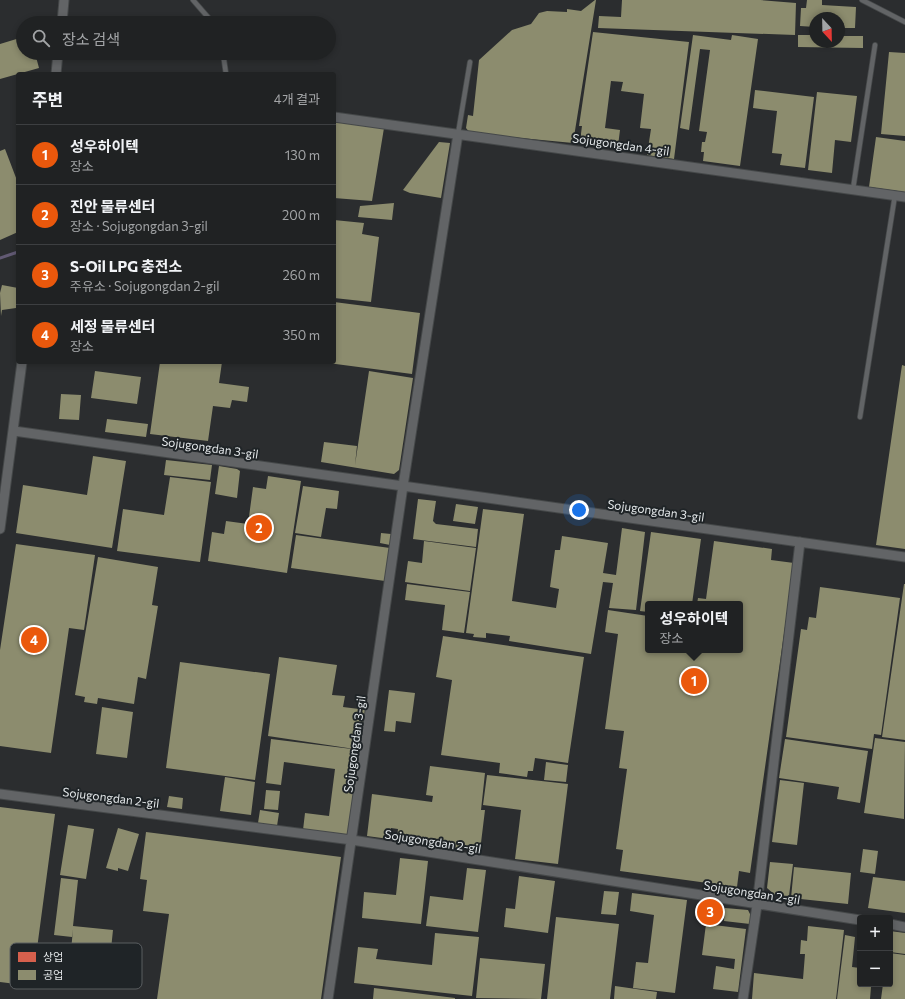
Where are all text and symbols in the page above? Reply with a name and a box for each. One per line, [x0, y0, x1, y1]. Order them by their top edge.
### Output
north arrow [809, 12, 845, 48]
search box [16, 16, 336, 60]
icon: search [30, 27, 52, 49]
text: 장소 검색 [62, 30, 120, 48]
text: 주변 [32, 89, 63, 110]
text: 4개 결과 [274, 91, 320, 107]
street label: Sojugongdan 4-gil [571, 130, 671, 158]
text: 성우하이텍 [70, 137, 139, 155]
text: 1 [42, 147, 48, 163]
text: 130 m [285, 147, 320, 163]
text: 장소 [70, 158, 94, 174]
text: 진안 물류센터 [70, 197, 156, 215]
text: 2 [41, 207, 49, 223]
text: 200 m [282, 207, 320, 223]
text: 장소 · Sojugongdan 3-gil [70, 218, 208, 234]
text: S-Oil LPG 충전소 [70, 257, 182, 275]
text: 3 [41, 267, 49, 283]
text: 260 m [283, 267, 320, 283]
text: 주유소 · Sojugongdan 2-gil [70, 278, 220, 294]
text: 세정 물류센터 [70, 317, 156, 335]
text: 4 [41, 327, 49, 343]
text: 350 m [283, 327, 320, 343]
text: 장소 [70, 338, 94, 354]
street label: Sojugongdan 3-gil [161, 433, 259, 461]
street label: Sojugongdan 3-gil [607, 496, 705, 524]
your location [569, 500, 589, 520]
pin: 2 [246, 513, 272, 543]
popup [645, 601, 743, 653]
text: 성우하이텍 [659, 609, 729, 627]
pin: 4 [21, 625, 47, 655]
text: 장소 [659, 630, 683, 646]
pin: 1 [681, 666, 707, 696]
street label: Sojugongdan 3-gil [340, 695, 368, 793]
street label: Sojugongdan 2-gil [62, 784, 160, 810]
street label: Sojugongdan 2-gil [384, 826, 482, 856]
street label: Sojugongdan 2-gil [703, 877, 801, 907]
pin: 3 [697, 897, 723, 927]
map controls [857, 915, 893, 987]
button: + [857, 915, 893, 951]
legend [10, 943, 142, 989]
text: 상업 [43, 950, 63, 963]
button: − [857, 951, 893, 987]
text: 공업 [43, 968, 63, 981]

